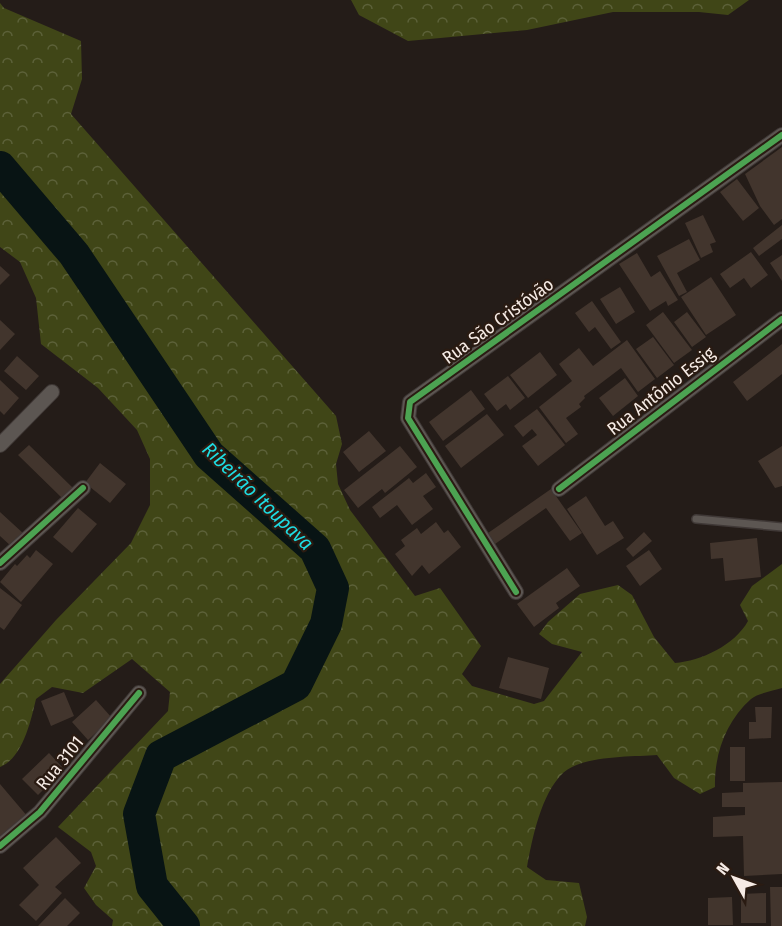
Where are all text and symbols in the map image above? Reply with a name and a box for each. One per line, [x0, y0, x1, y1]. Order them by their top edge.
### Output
street label: Rua São Cristóvão [438, 273, 558, 369]
street label: Rua Antônio Essig [603, 342, 720, 440]
water label: Ribeirão Itoupava [198, 437, 318, 555]
street label: Rua 3101 [32, 732, 88, 794]
north arrow [704, 848, 764, 908]
text: N [713, 859, 733, 878]

